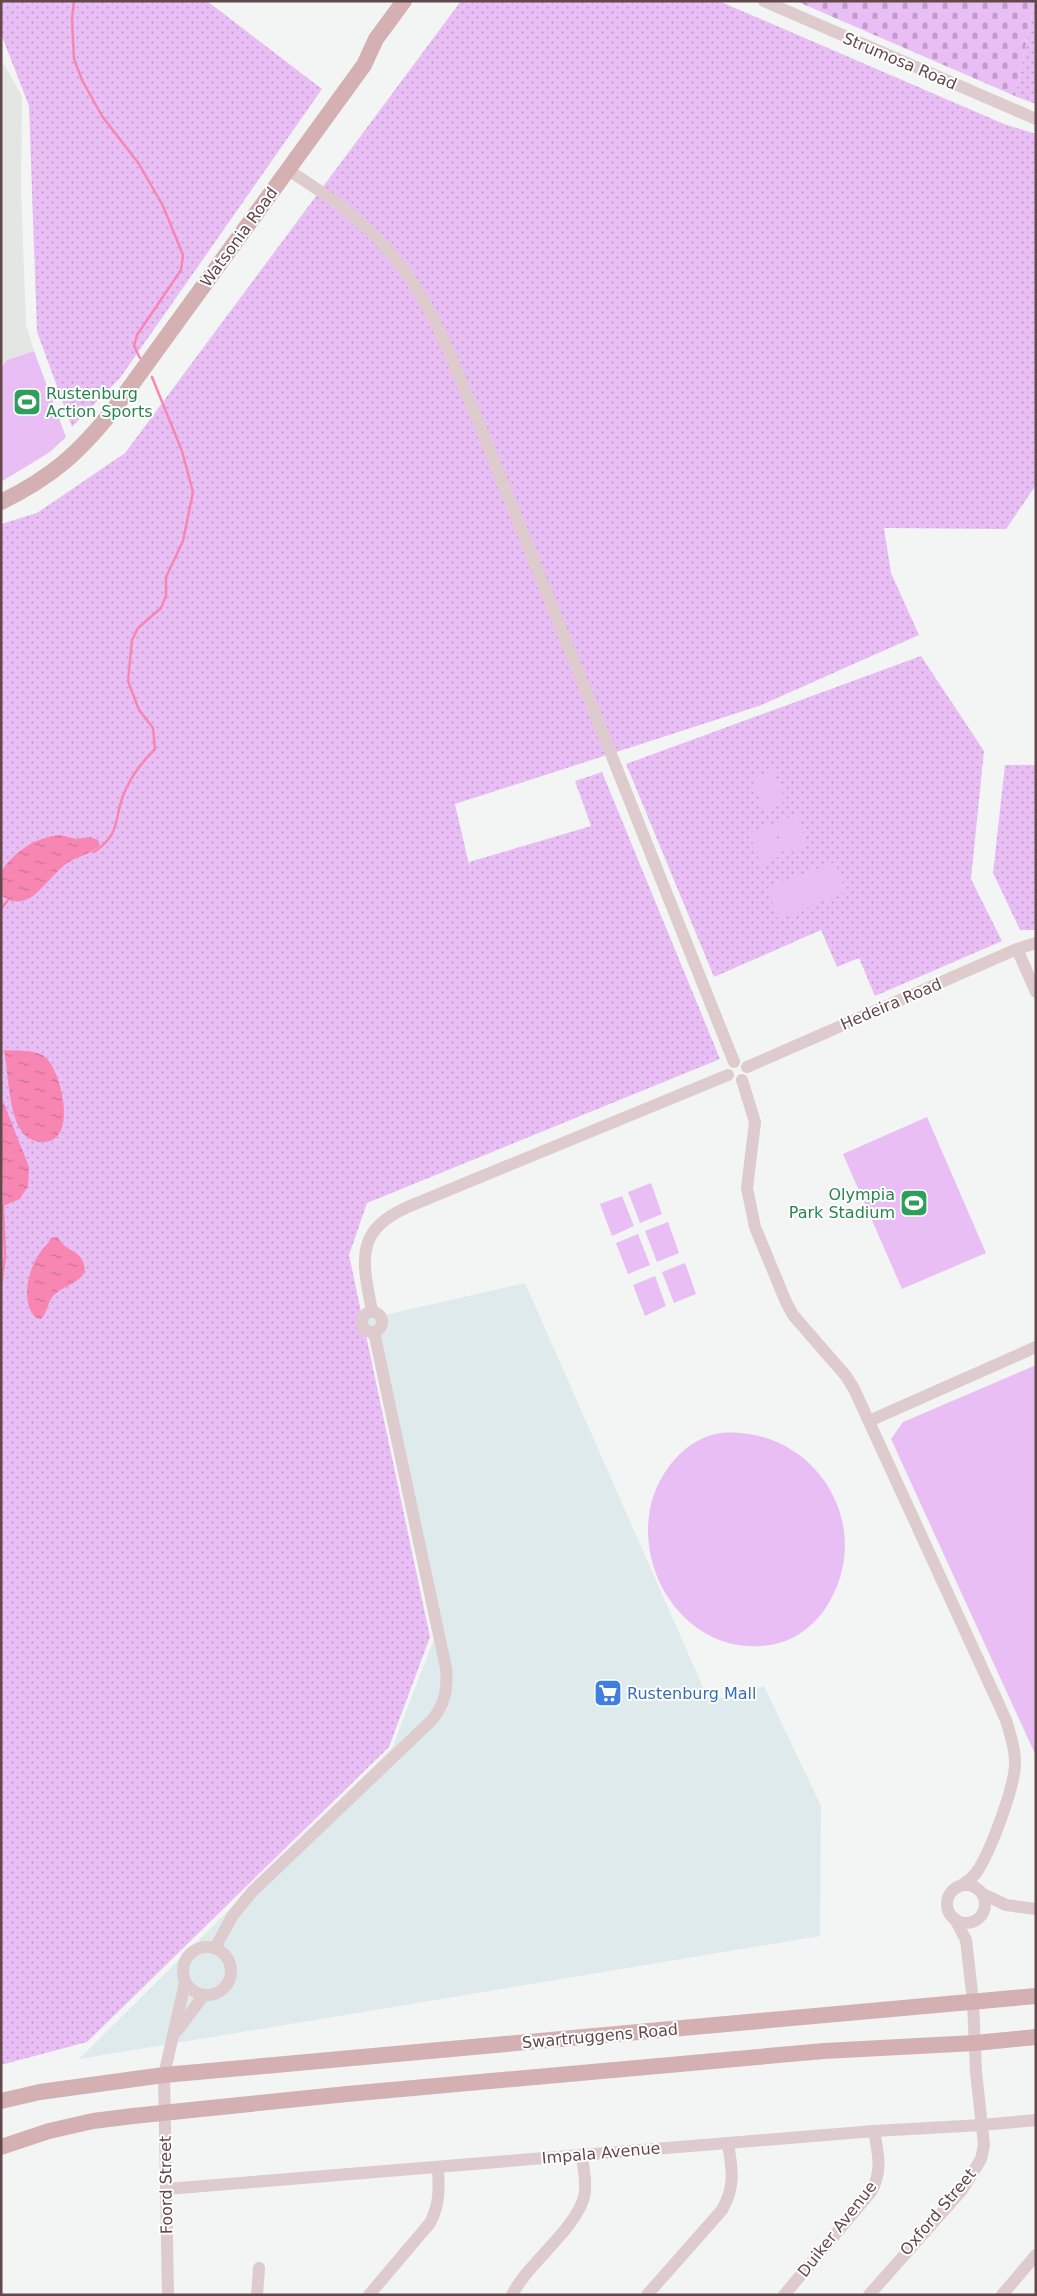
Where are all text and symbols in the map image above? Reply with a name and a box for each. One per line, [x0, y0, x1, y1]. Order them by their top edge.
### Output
street label: Strumosa Road [840, 28, 960, 94]
street label: Watsonia Road [196, 183, 282, 291]
place label: Rustenburg Action Sports [46, 384, 152, 421]
sports icon: Rustenburg Action Sports [12, 387, 42, 417]
street label: Hedeira Road [838, 974, 944, 1034]
place label: Olympia Park Stadium [789, 1185, 895, 1222]
sports icon: Olympia Park Stadium [899, 1188, 929, 1218]
supermarket icon: Rustenburg Mall [593, 1678, 623, 1708]
place label: Rustenburg Mall [627, 1684, 756, 1703]
street label: Swartruggens Road [521, 2020, 679, 2052]
street label: Foord Street [156, 2136, 176, 2234]
street label: Impala Avenue [541, 2138, 661, 2168]
street label: Oxford Street [896, 2165, 980, 2259]
street label: Duiker Avenue [794, 2177, 880, 2281]

